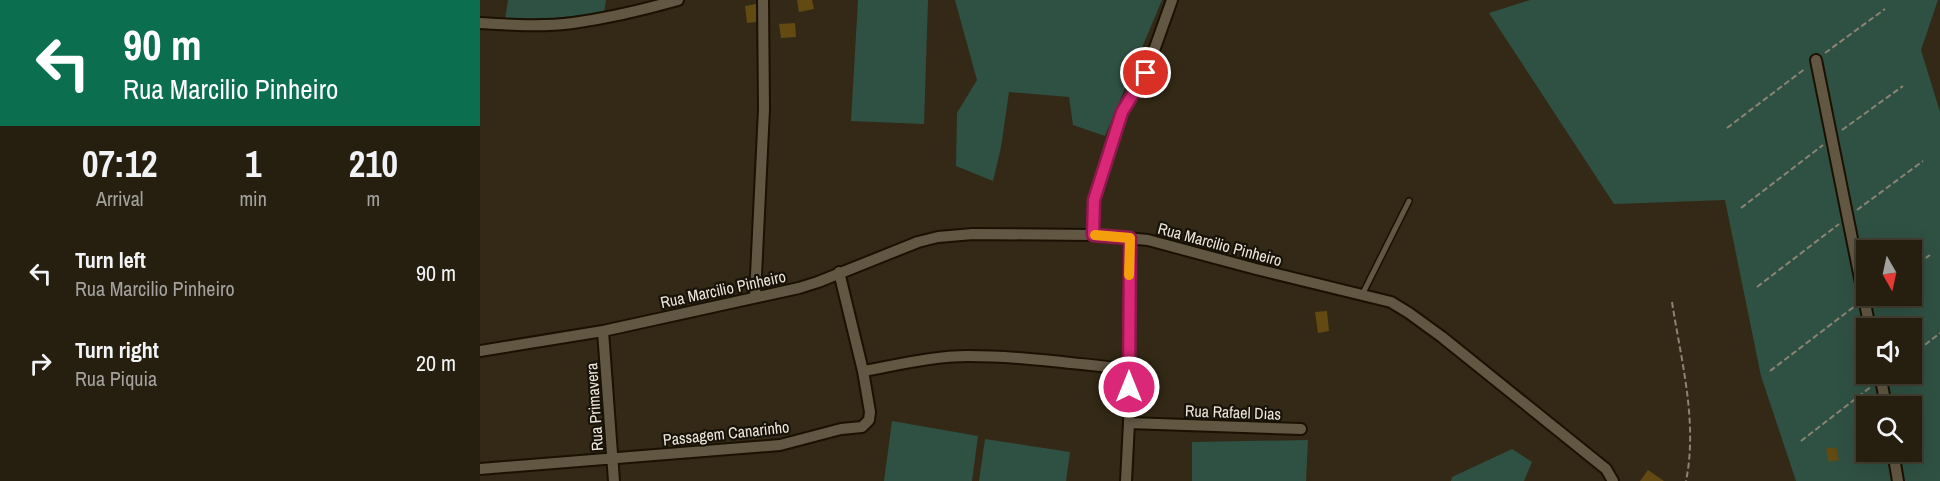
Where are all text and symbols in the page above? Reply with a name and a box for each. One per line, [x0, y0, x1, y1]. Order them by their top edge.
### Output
text: 90 m [123, 17, 202, 73]
icon: left [24, 24, 102, 102]
pin [1120, 47, 1171, 98]
icon: arrive [1129, 56, 1162, 89]
text: Rua Marcilio Pinheiro [123, 71, 338, 107]
text: 07:12 [82, 140, 157, 188]
text: 1 [245, 140, 261, 188]
text: 210 [349, 140, 398, 188]
text: Arrival [96, 185, 143, 212]
text: min [239, 185, 267, 212]
text: m [367, 185, 380, 212]
street label: Rua Marcilio Pinheiro [1156, 217, 1284, 271]
north arrow [1856, 240, 1922, 306]
map controls [1856, 240, 1922, 462]
text: Turn left [75, 245, 146, 275]
icon: left [24, 257, 57, 290]
text: 90 m [416, 258, 456, 288]
street label: Rua Marcilio Pinheiro [658, 265, 788, 313]
text: Rua Marcilio Pinheiro [75, 275, 235, 302]
button: sound [1856, 318, 1922, 384]
text: Turn right [75, 335, 159, 365]
icon: right [24, 347, 57, 380]
text: 20 m [416, 348, 456, 378]
position arrow [1097, 355, 1161, 419]
street label: Rua Primavera [580, 362, 608, 452]
text: Rua Piquia [75, 365, 157, 392]
button: search [1856, 396, 1922, 462]
street label: Rua Rafael Dias [1185, 399, 1281, 425]
street label: Passagem Canarinho [662, 415, 790, 451]

